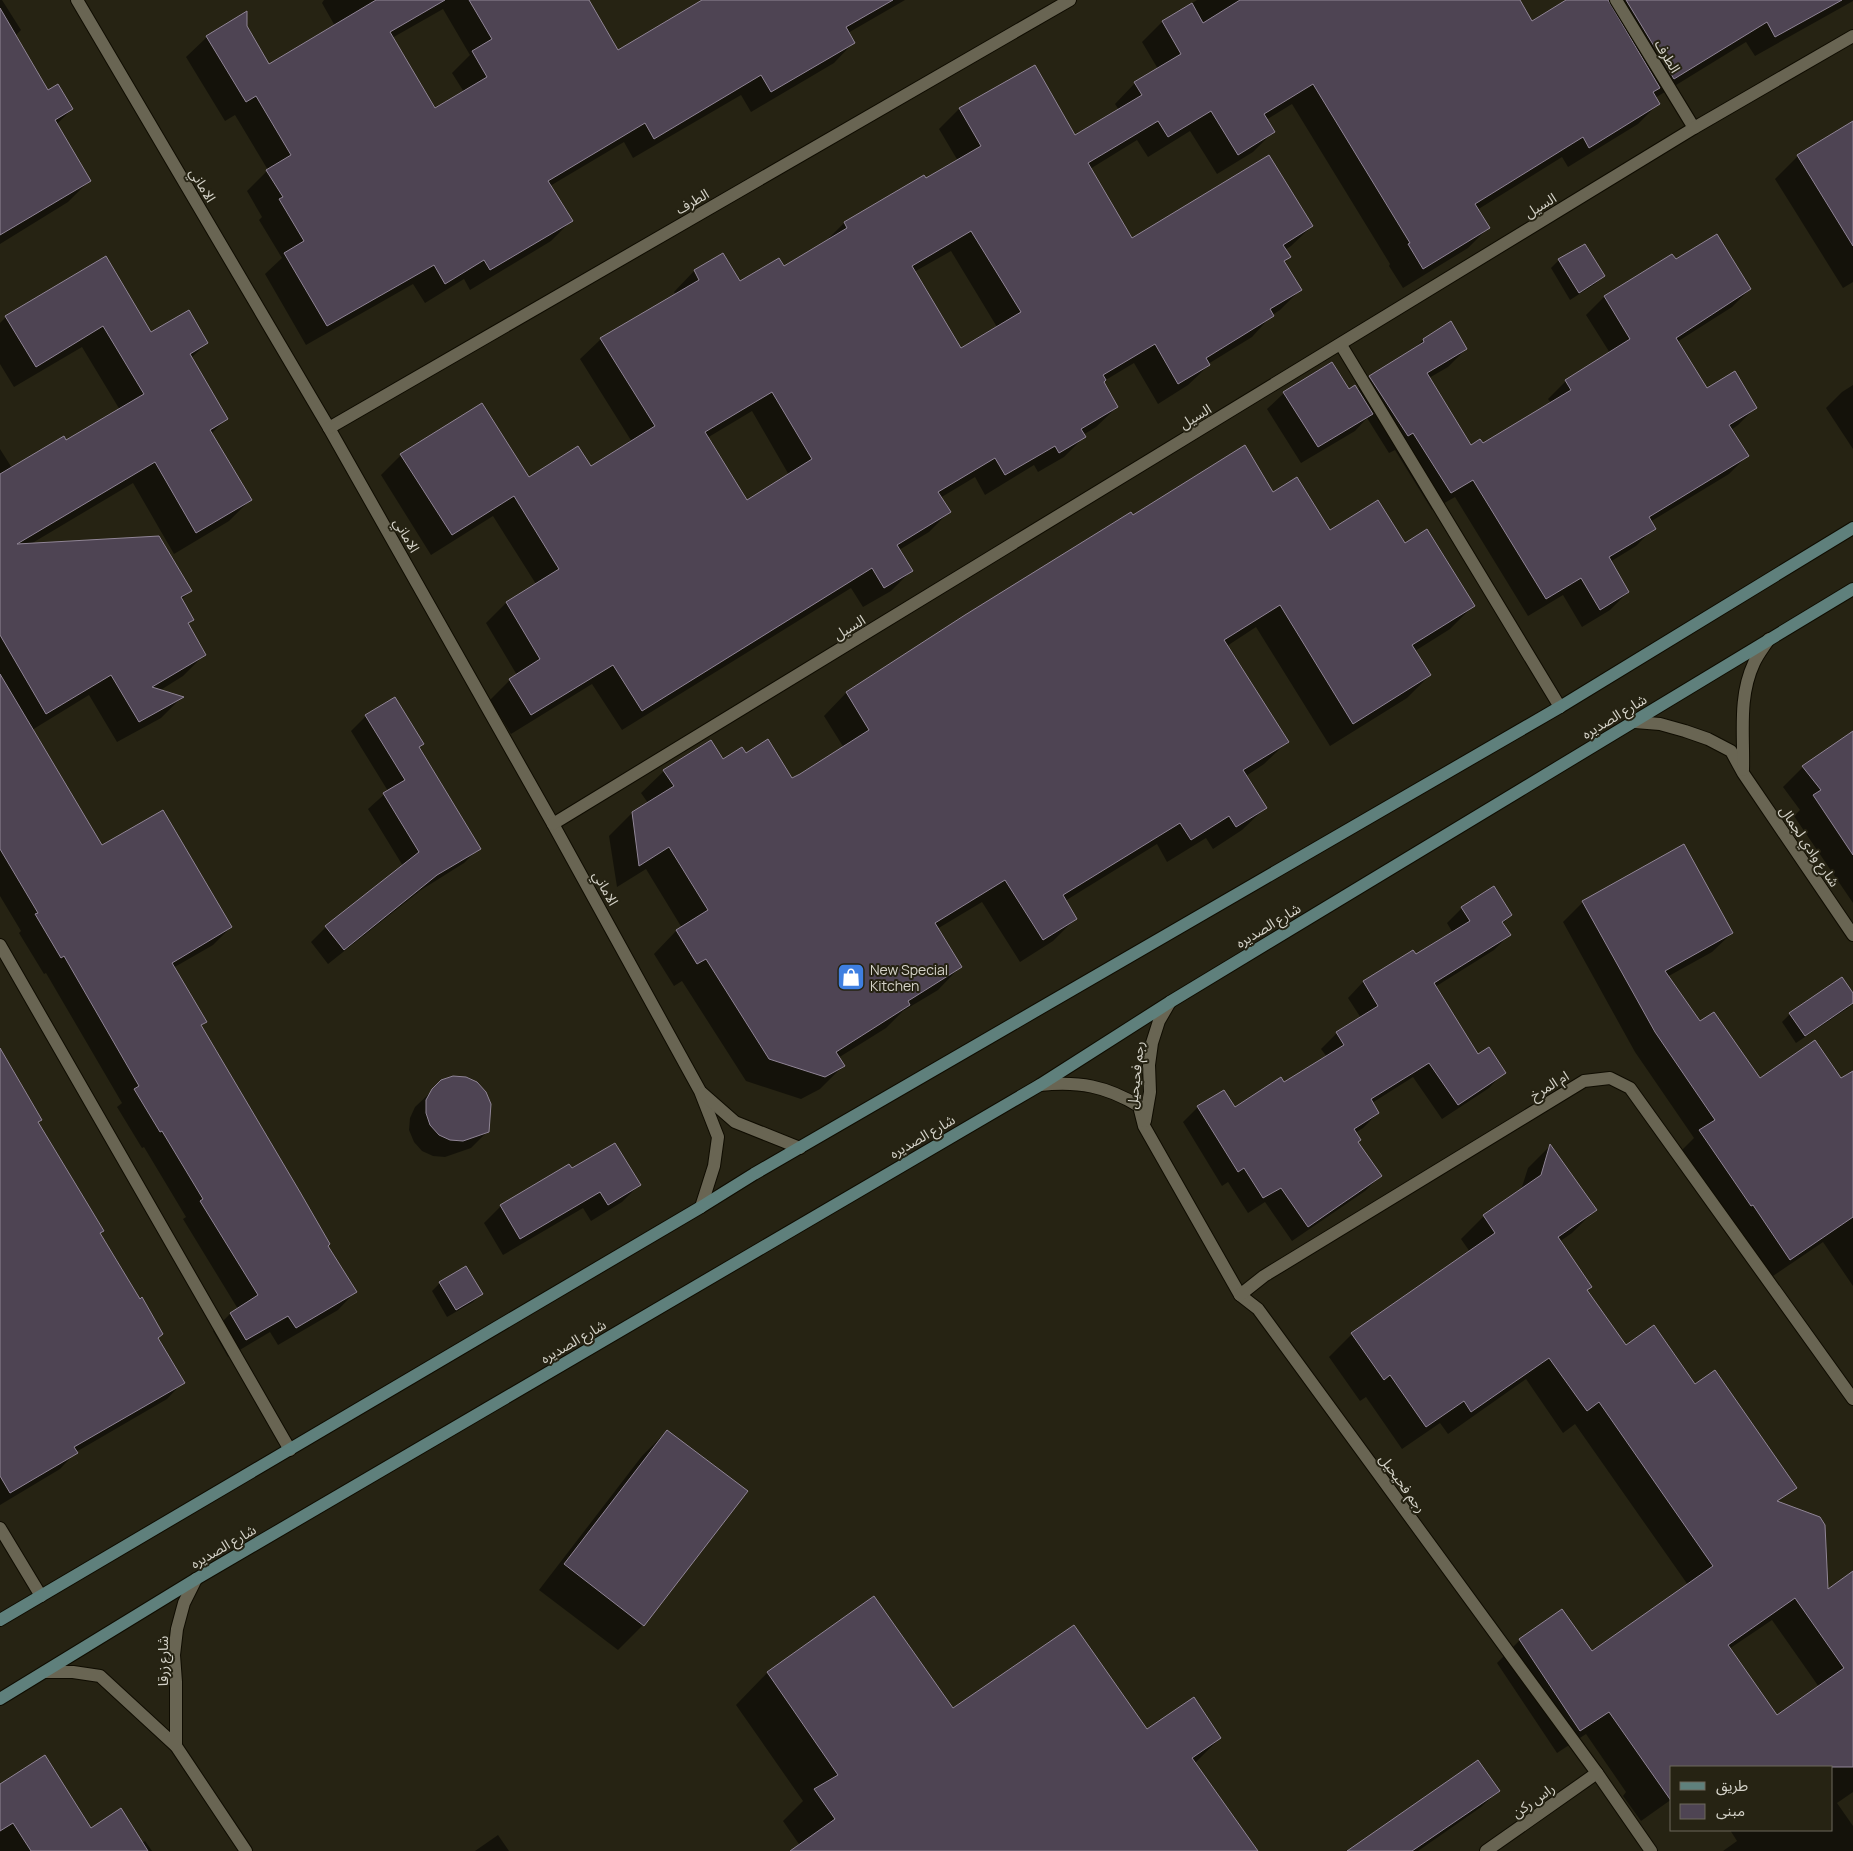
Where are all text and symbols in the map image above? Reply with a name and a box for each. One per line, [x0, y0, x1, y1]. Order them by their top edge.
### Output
street label: الطرف [1651, 36, 1685, 76]
street label: الاماني [183, 164, 221, 207]
street label: الطرف [672, 184, 712, 218]
street label: السيل [1520, 188, 1560, 222]
street label: السيل [1175, 399, 1215, 433]
street label: الاماني [388, 514, 424, 557]
street label: السيل [829, 610, 869, 644]
street label: شارع الصديره [1578, 689, 1651, 745]
street label: شارع وادي لجمال [1774, 802, 1844, 892]
street label: الاماني [587, 867, 623, 910]
street label: شارع الصديره [1232, 898, 1305, 954]
place label: New Special Kitchen [870, 960, 948, 995]
shop icon: New Special Kitchen [836, 962, 866, 992]
street label: رجم فحيحيل [1122, 1040, 1150, 1110]
street label: ام المرخ [1526, 1066, 1573, 1106]
street label: شارع الصديره [886, 1110, 959, 1164]
street label: شارع الصديره [537, 1315, 610, 1369]
street label: رجم فحيحيل [1374, 1450, 1431, 1517]
street label: شارع الصديره [187, 1520, 260, 1574]
street label: شارع زرقا [153, 1636, 174, 1686]
legend [1670, 1766, 1833, 1831]
text: طريق [1716, 1775, 1748, 1796]
street label: راس ركن [1508, 1778, 1558, 1822]
text: مبنى [1716, 1800, 1745, 1821]

